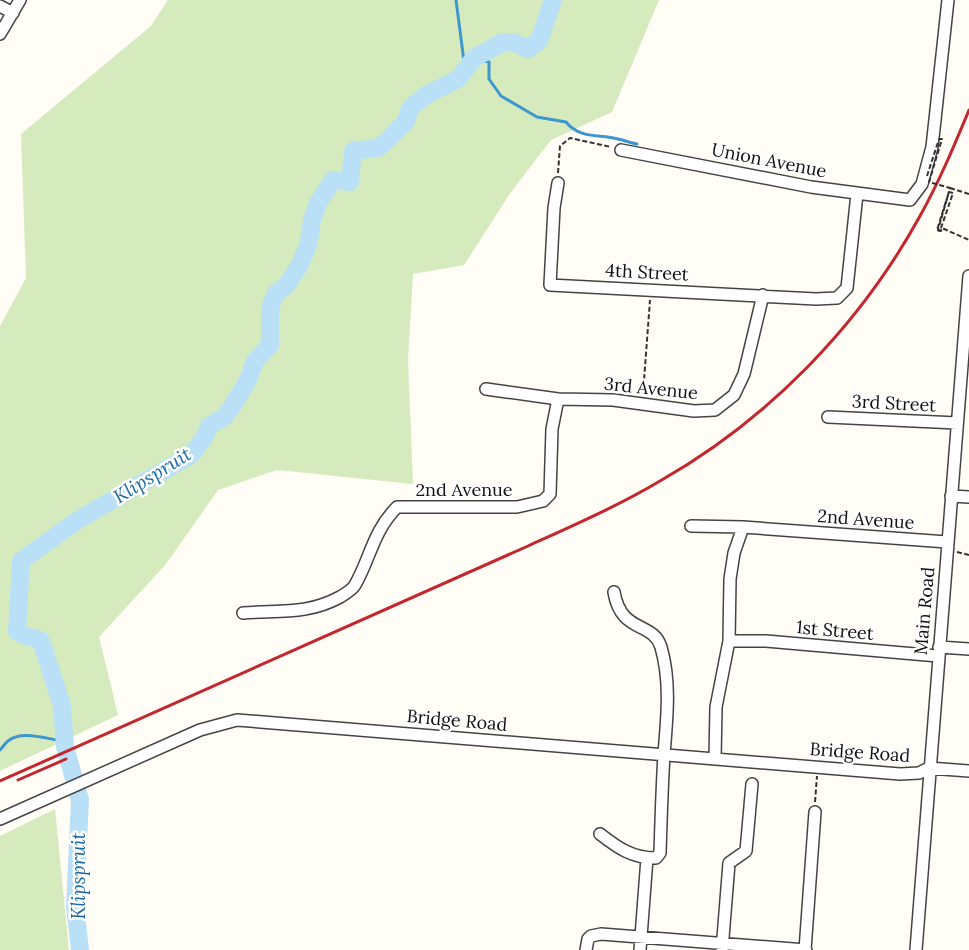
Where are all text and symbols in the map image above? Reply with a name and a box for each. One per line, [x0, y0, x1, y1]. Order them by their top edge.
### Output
street label: Union Avenue [709, 138, 829, 182]
street label: 4th Street [605, 258, 689, 286]
street label: 3rd Avenue [603, 372, 699, 404]
street label: 3rd Street [851, 389, 937, 417]
water label: Klipspruit [109, 442, 195, 508]
street label: 2nd Avenue [415, 478, 513, 501]
street label: 2nd Avenue [817, 504, 916, 534]
street label: Main Road [909, 566, 939, 656]
street label: 1st Street [795, 615, 875, 645]
street label: Bridge Road [406, 704, 508, 736]
street label: Bridge Road [809, 737, 911, 767]
water label: Klipspruit [66, 832, 90, 920]

